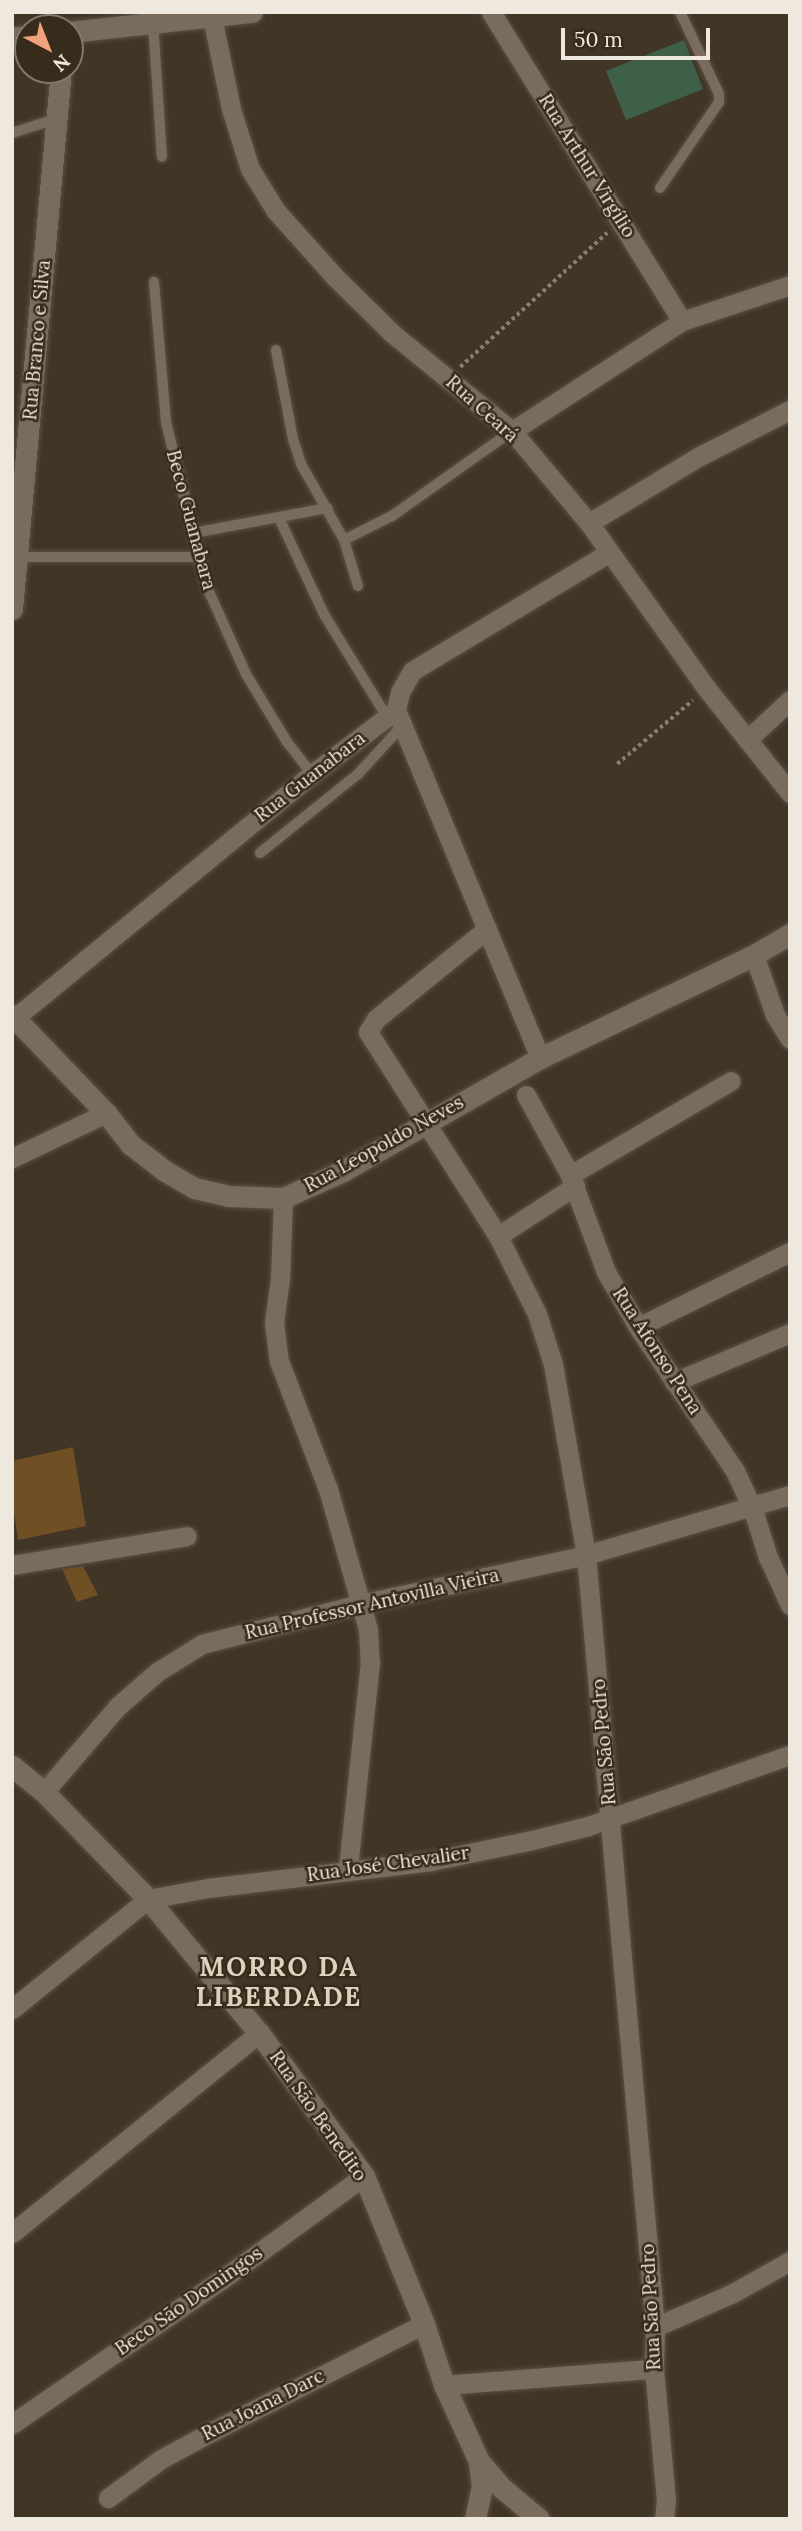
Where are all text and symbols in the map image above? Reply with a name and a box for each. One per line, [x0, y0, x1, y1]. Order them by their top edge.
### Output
north arrow [14, 14, 84, 84]
scale bar [564, 14, 713, 58]
text: 50 m [574, 26, 623, 53]
text: N [48, 49, 75, 77]
street label: Rua Arthur Virgílio [534, 90, 640, 242]
street label: Rua Branco e Silva [19, 259, 55, 421]
street label: Rua Ceará [441, 371, 523, 447]
street label: Beco Guanabara [161, 448, 221, 592]
street label: Rua Guanabara [250, 727, 370, 827]
street label: Rua Leopoldo Neves [300, 1091, 468, 1197]
street label: Rua Afonso Pena [607, 1283, 707, 1419]
street label: Rua Professor Antovilla Vieira [243, 1564, 501, 1644]
street label: Rua São Pedro [587, 1678, 621, 1806]
street label: Rua José Chevalier [306, 1841, 470, 1887]
district label: MORRO DA LIBERDADE [197, 1951, 361, 2012]
street label: Rua São Benedito [264, 2046, 372, 2186]
street label: Beco São Domingos [111, 2242, 267, 2360]
street label: Rua São Pedro [636, 2243, 666, 2371]
street label: Rua Joana Darc [198, 2364, 328, 2446]

